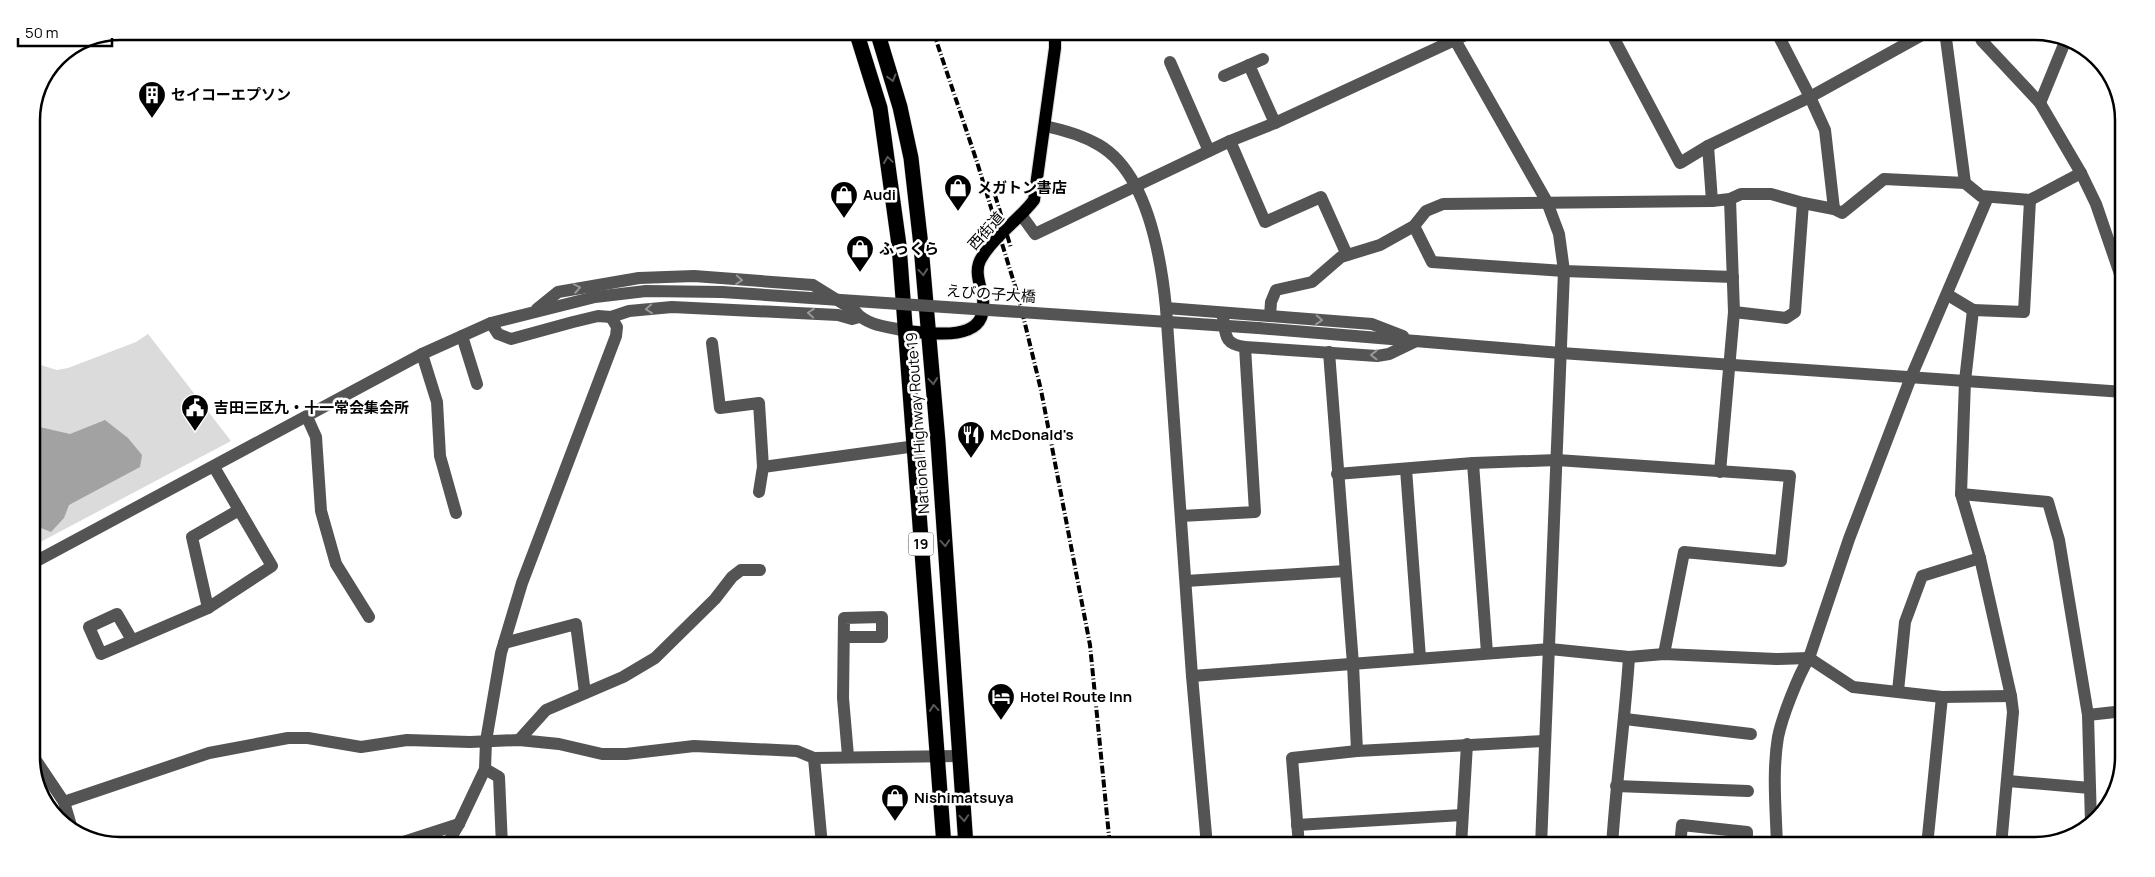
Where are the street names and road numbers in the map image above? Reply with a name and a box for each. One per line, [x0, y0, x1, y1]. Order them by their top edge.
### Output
street label: 西街道 [963, 207, 1008, 254]
street label: えびの子大橋 [945, 280, 1037, 307]
street label: National Highway Route 19 [901, 332, 934, 515]
road number: 19 [908, 532, 934, 556]

